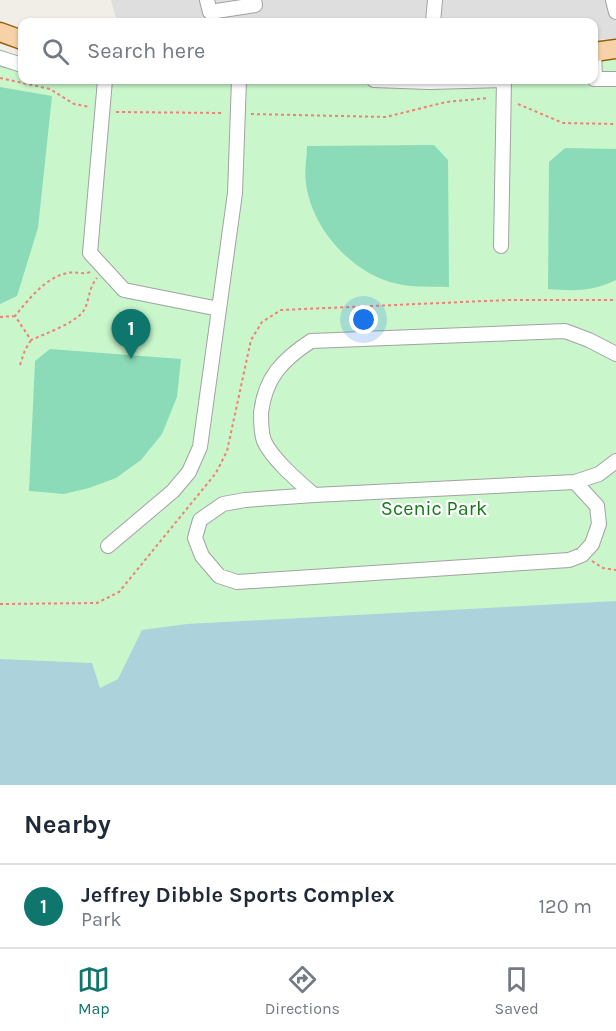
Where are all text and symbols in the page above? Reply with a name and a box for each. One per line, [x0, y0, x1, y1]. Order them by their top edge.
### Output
search box [18, 18, 598, 84]
icon: search [39, 35, 72, 68]
text: Search here [87, 38, 205, 64]
your location [349, 305, 378, 334]
pin: 1 [112, 310, 150, 359]
park label: Scenic Park [381, 497, 487, 520]
text: Nearby [24, 809, 111, 840]
text: Jeffrey Dibble Sports Complex [81, 882, 394, 908]
text: 1 [40, 895, 47, 918]
text: 120 m [538, 895, 592, 918]
text: Park [81, 908, 122, 931]
tab: Map [77, 963, 110, 1018]
tab: Directions [265, 963, 340, 1018]
tab: Saved [495, 963, 539, 1018]

